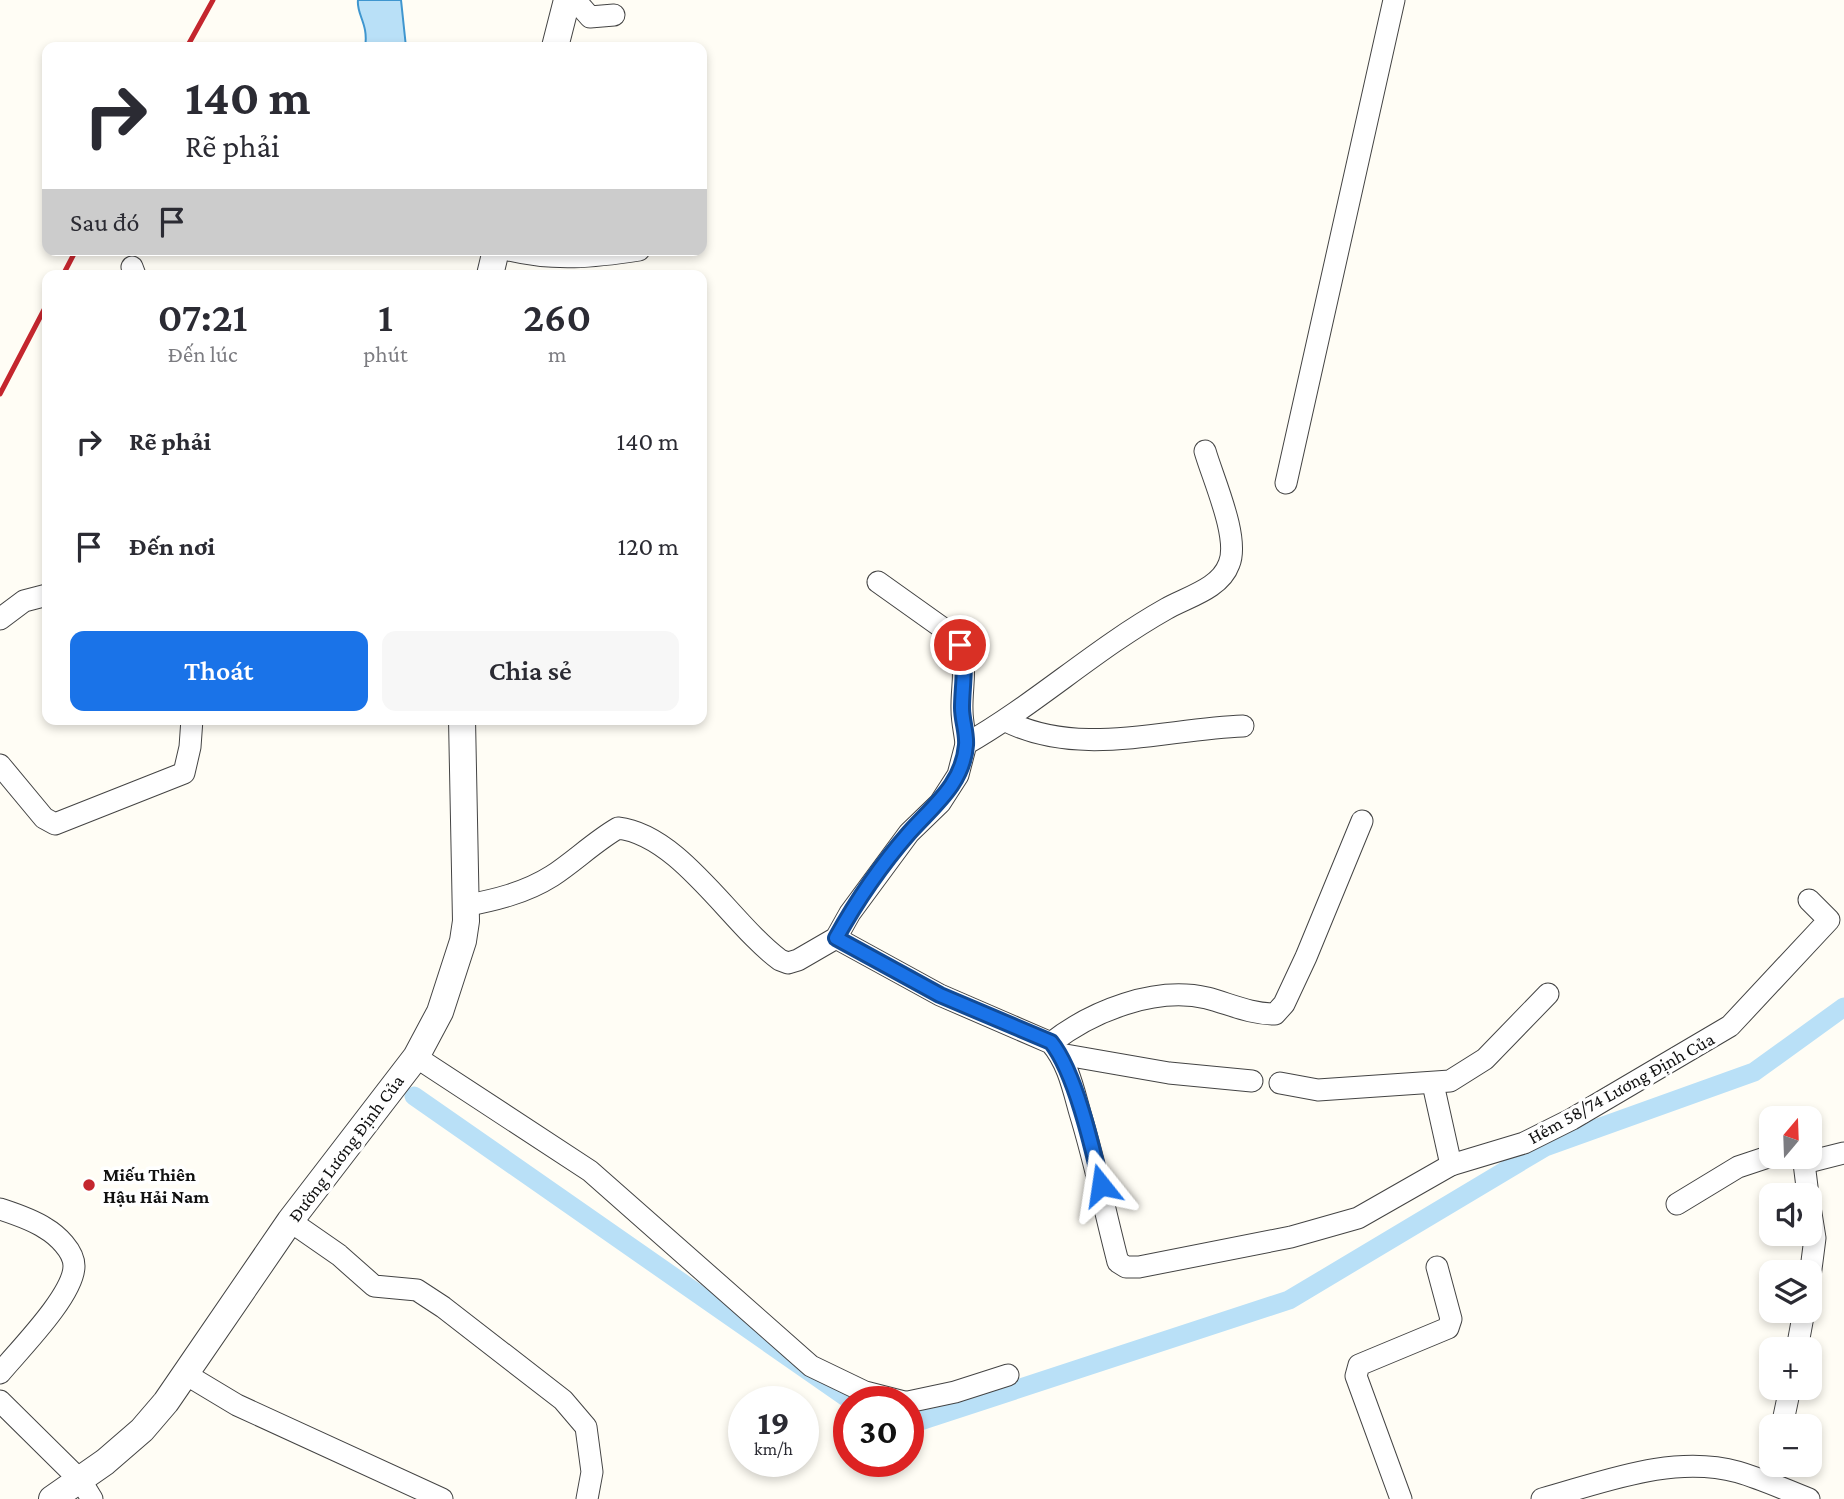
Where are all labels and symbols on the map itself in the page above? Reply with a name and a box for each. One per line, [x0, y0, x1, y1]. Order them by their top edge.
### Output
pin [930, 615, 990, 675]
street label: Hẻm 58/74 Lương Định Của [1524, 1028, 1718, 1148]
street label: Đường Lương Định Của [284, 1070, 408, 1226]
north arrow [1759, 1106, 1822, 1169]
position arrow [1064, 1148, 1138, 1222]
place label: Miếu Thiên Hậu Hải Nam [103, 1164, 209, 1207]
marker: Miếu Thiên Hậu Hải Nam [81, 1177, 97, 1193]
speed limit sign: 30 [833, 1386, 924, 1477]

